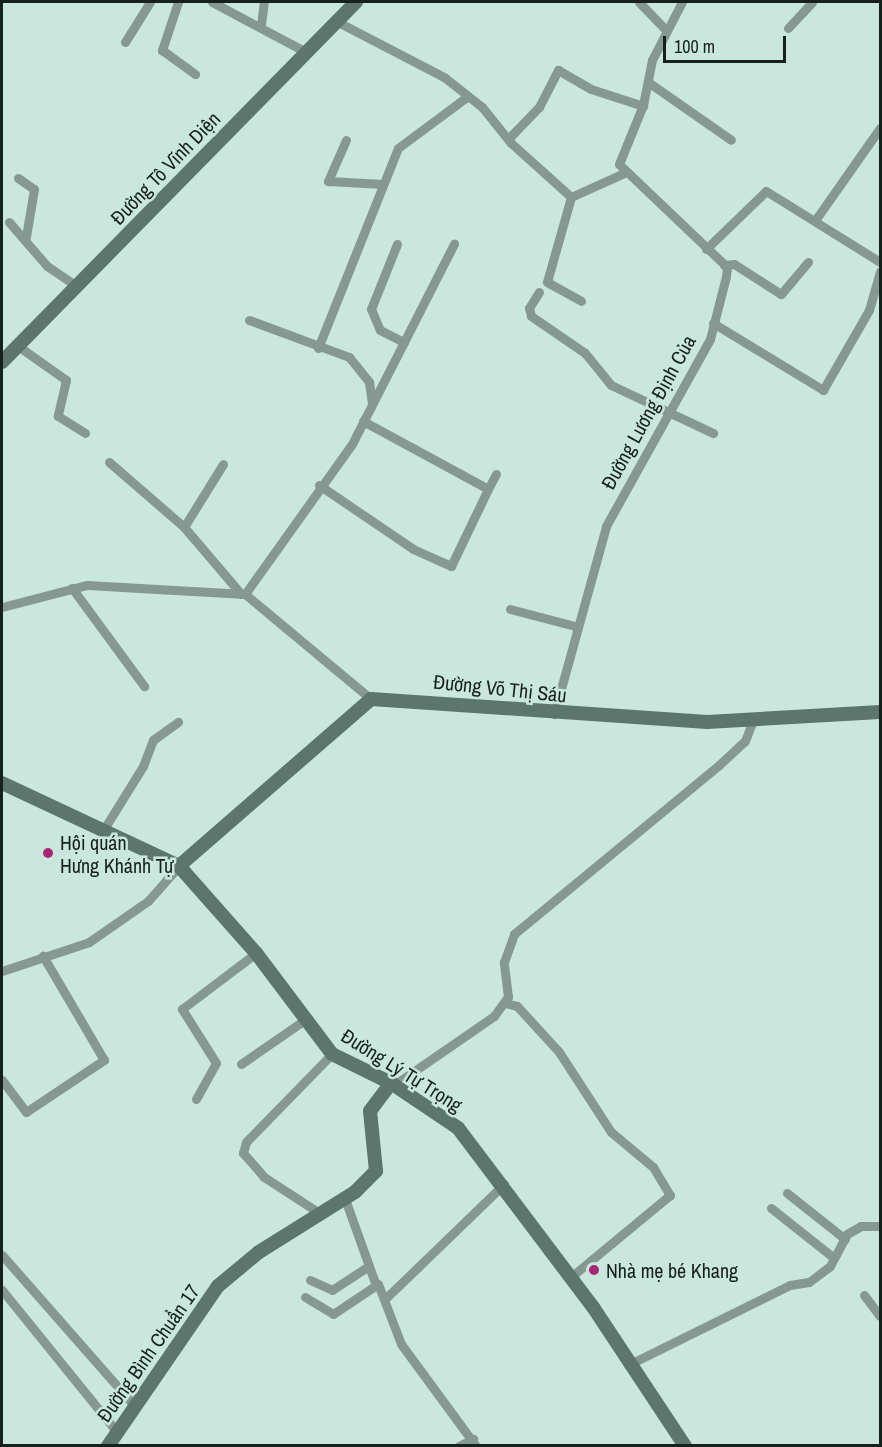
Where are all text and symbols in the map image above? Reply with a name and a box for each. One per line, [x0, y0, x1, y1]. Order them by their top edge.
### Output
scale bar [666, 24, 789, 62]
text: 100 m [674, 34, 715, 59]
street label: Đường Tô Vĩnh Diện [105, 107, 225, 229]
street label: Đường Lương Định Của [596, 331, 700, 493]
street label: Đường Võ Thị Sáu [432, 669, 568, 707]
place label: Hội quán Hưng Khánh Tự [60, 830, 173, 877]
marker: Hội quán Hưng Khánh Tự [41, 846, 55, 860]
street label: Đường Lý Tự Trọng [337, 1023, 467, 1117]
place label: Nhà mẹ bé Khang [606, 1258, 738, 1282]
marker: Nhà mẹ bé Khang [587, 1263, 601, 1277]
street label: Đường Bình Chuẩn 17 [92, 1280, 204, 1426]

